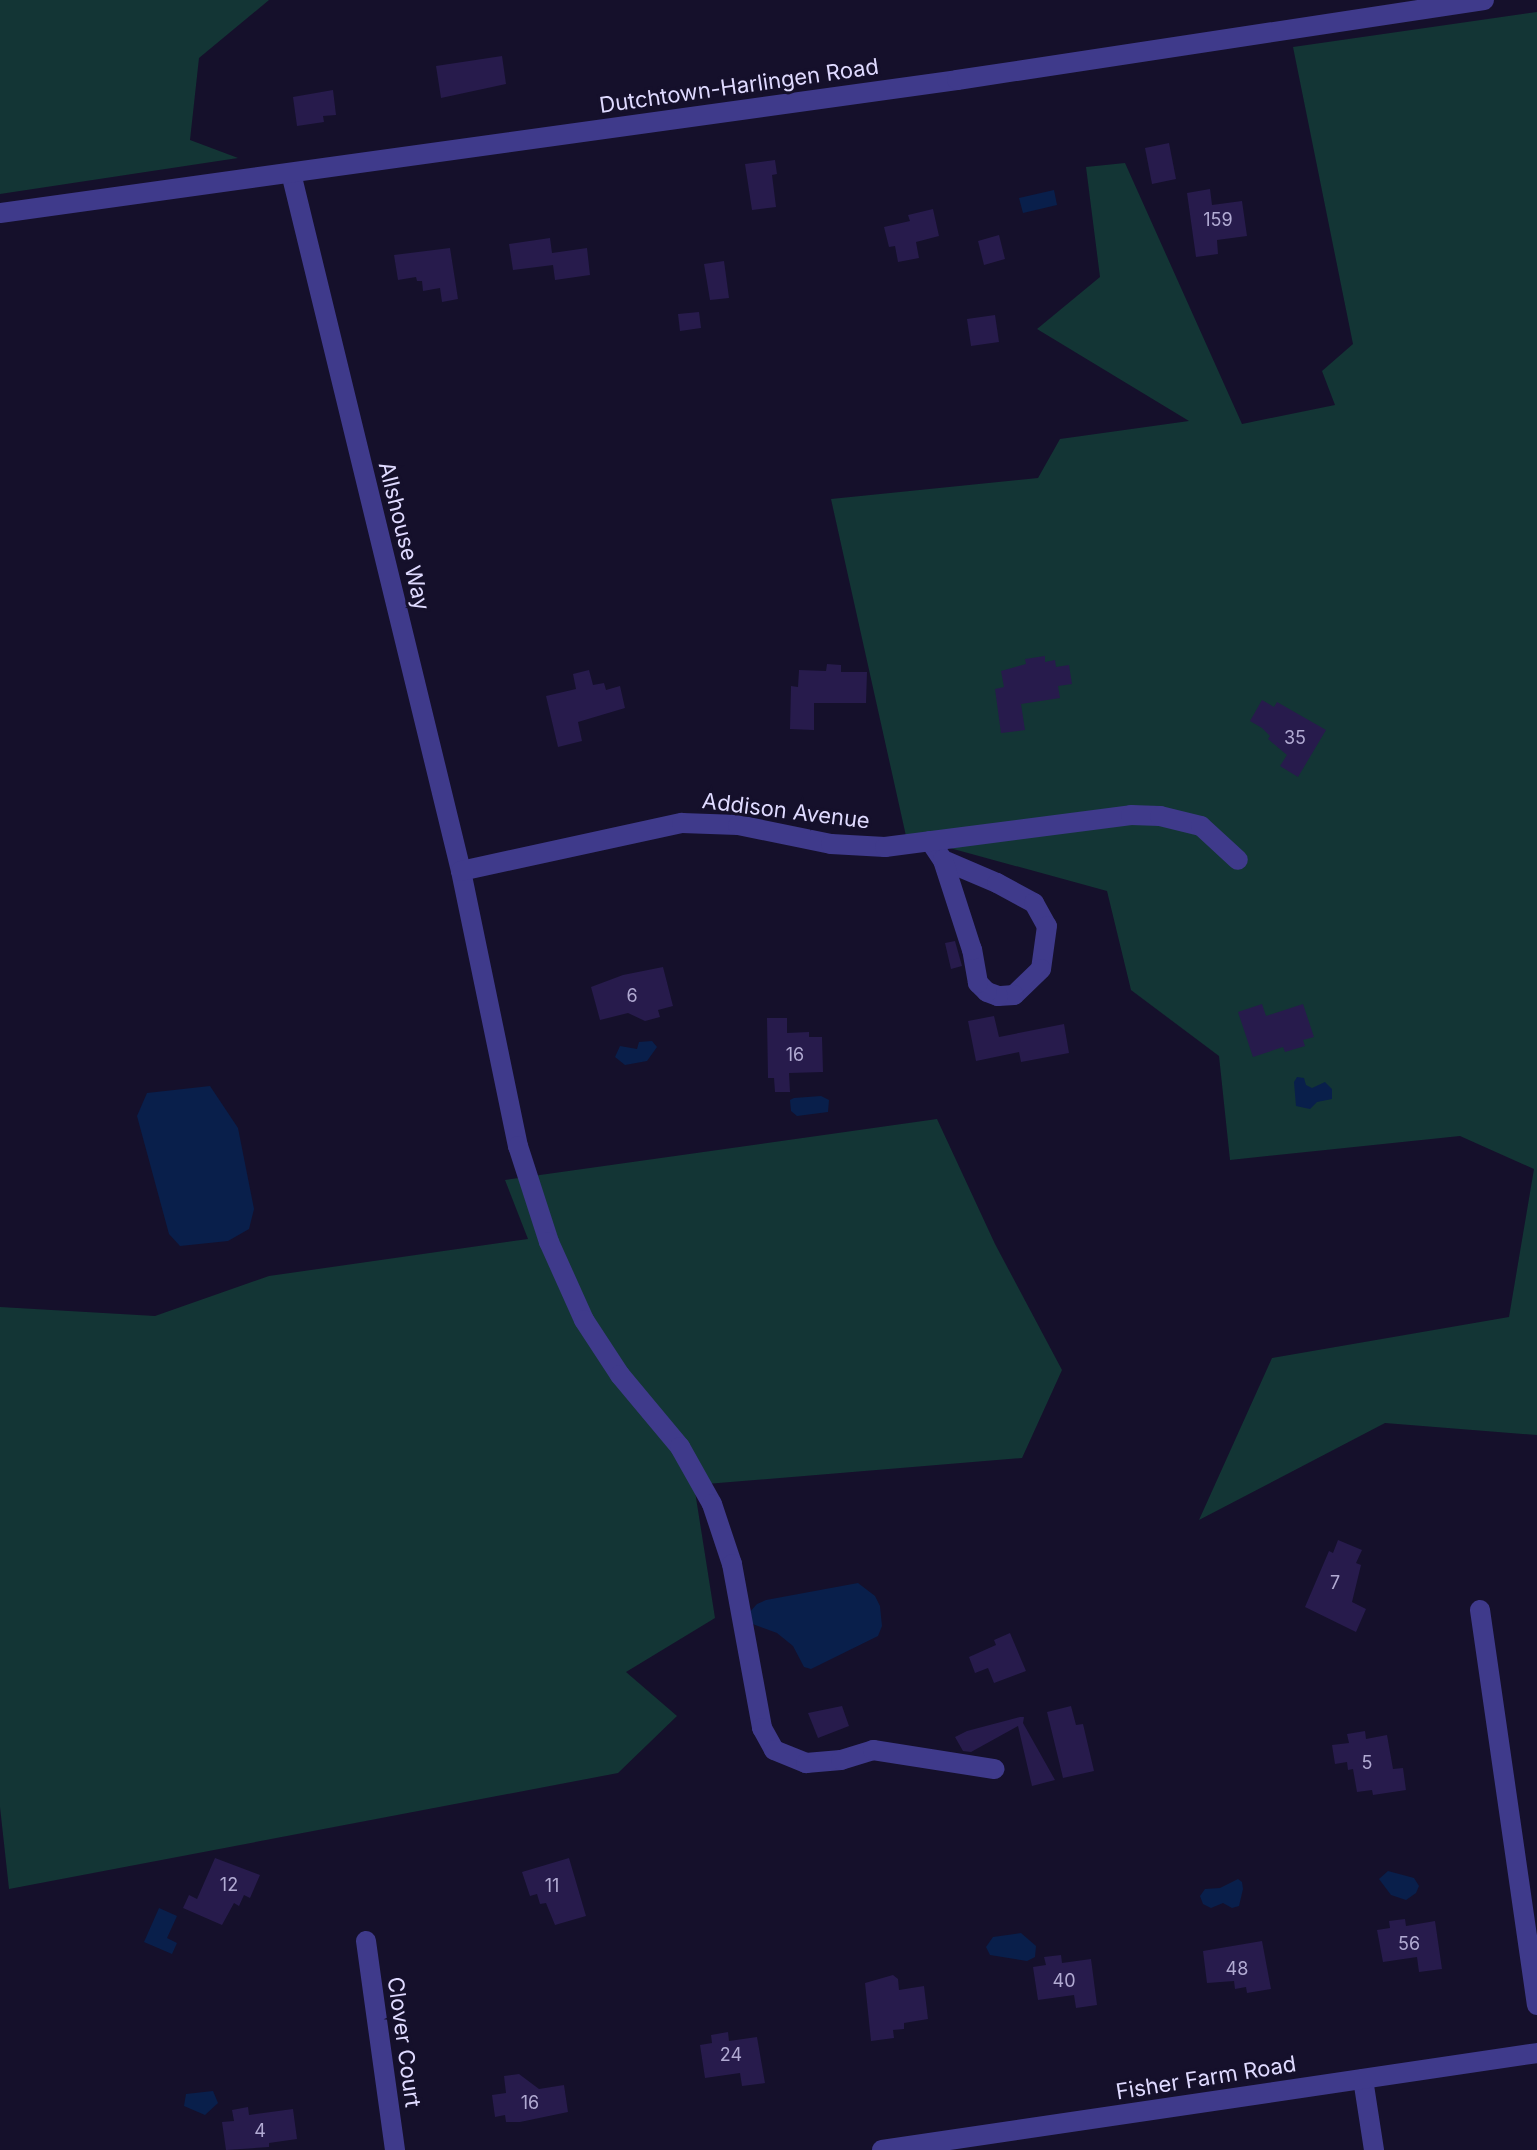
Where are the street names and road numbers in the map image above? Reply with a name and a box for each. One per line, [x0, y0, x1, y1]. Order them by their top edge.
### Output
street label: Dutchtown-Harlingen Road [598, 53, 880, 119]
street label: Allshouse Way [373, 459, 435, 613]
street label: Addison Avenue [701, 788, 871, 834]
street label: Clover Court [382, 1975, 426, 2109]
street label: Fisher Farm Road [1114, 2051, 1298, 2105]

